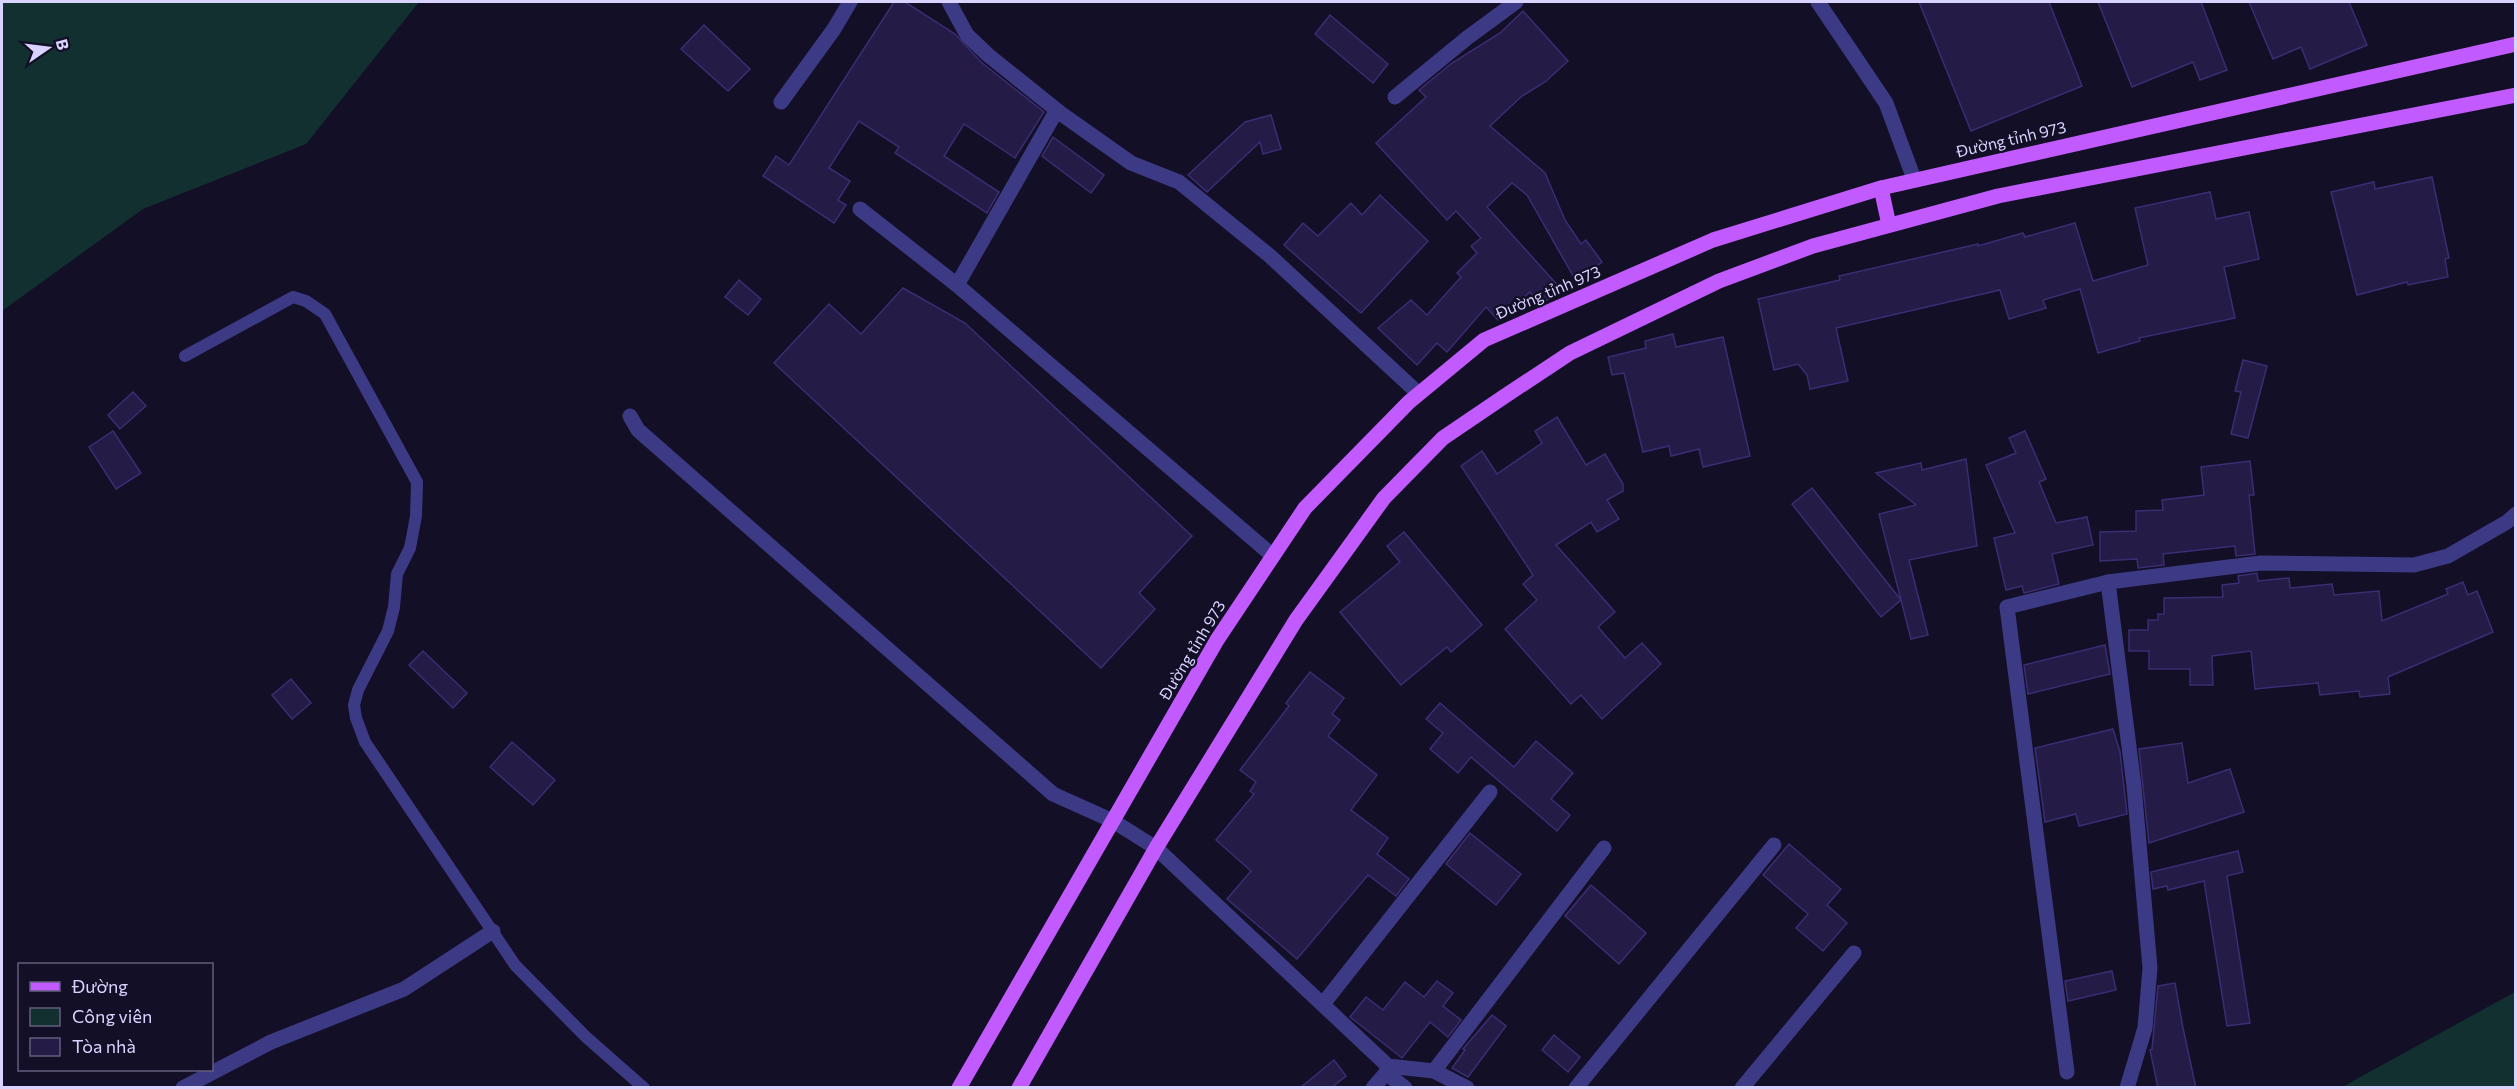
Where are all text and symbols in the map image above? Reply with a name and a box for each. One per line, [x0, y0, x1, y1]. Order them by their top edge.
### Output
north arrow [18, 18, 78, 78]
text: B [53, 37, 74, 52]
street label: Đường tỉnh 973 [1953, 117, 2068, 161]
street label: Đường tỉnh 973 [1492, 261, 1603, 323]
street label: Đường tỉnh 973 [1154, 597, 1229, 704]
legend [18, 963, 213, 1071]
text: Đường [71, 975, 128, 997]
text: Công viên [72, 1005, 152, 1027]
text: Tòa nhà [72, 1035, 136, 1057]

